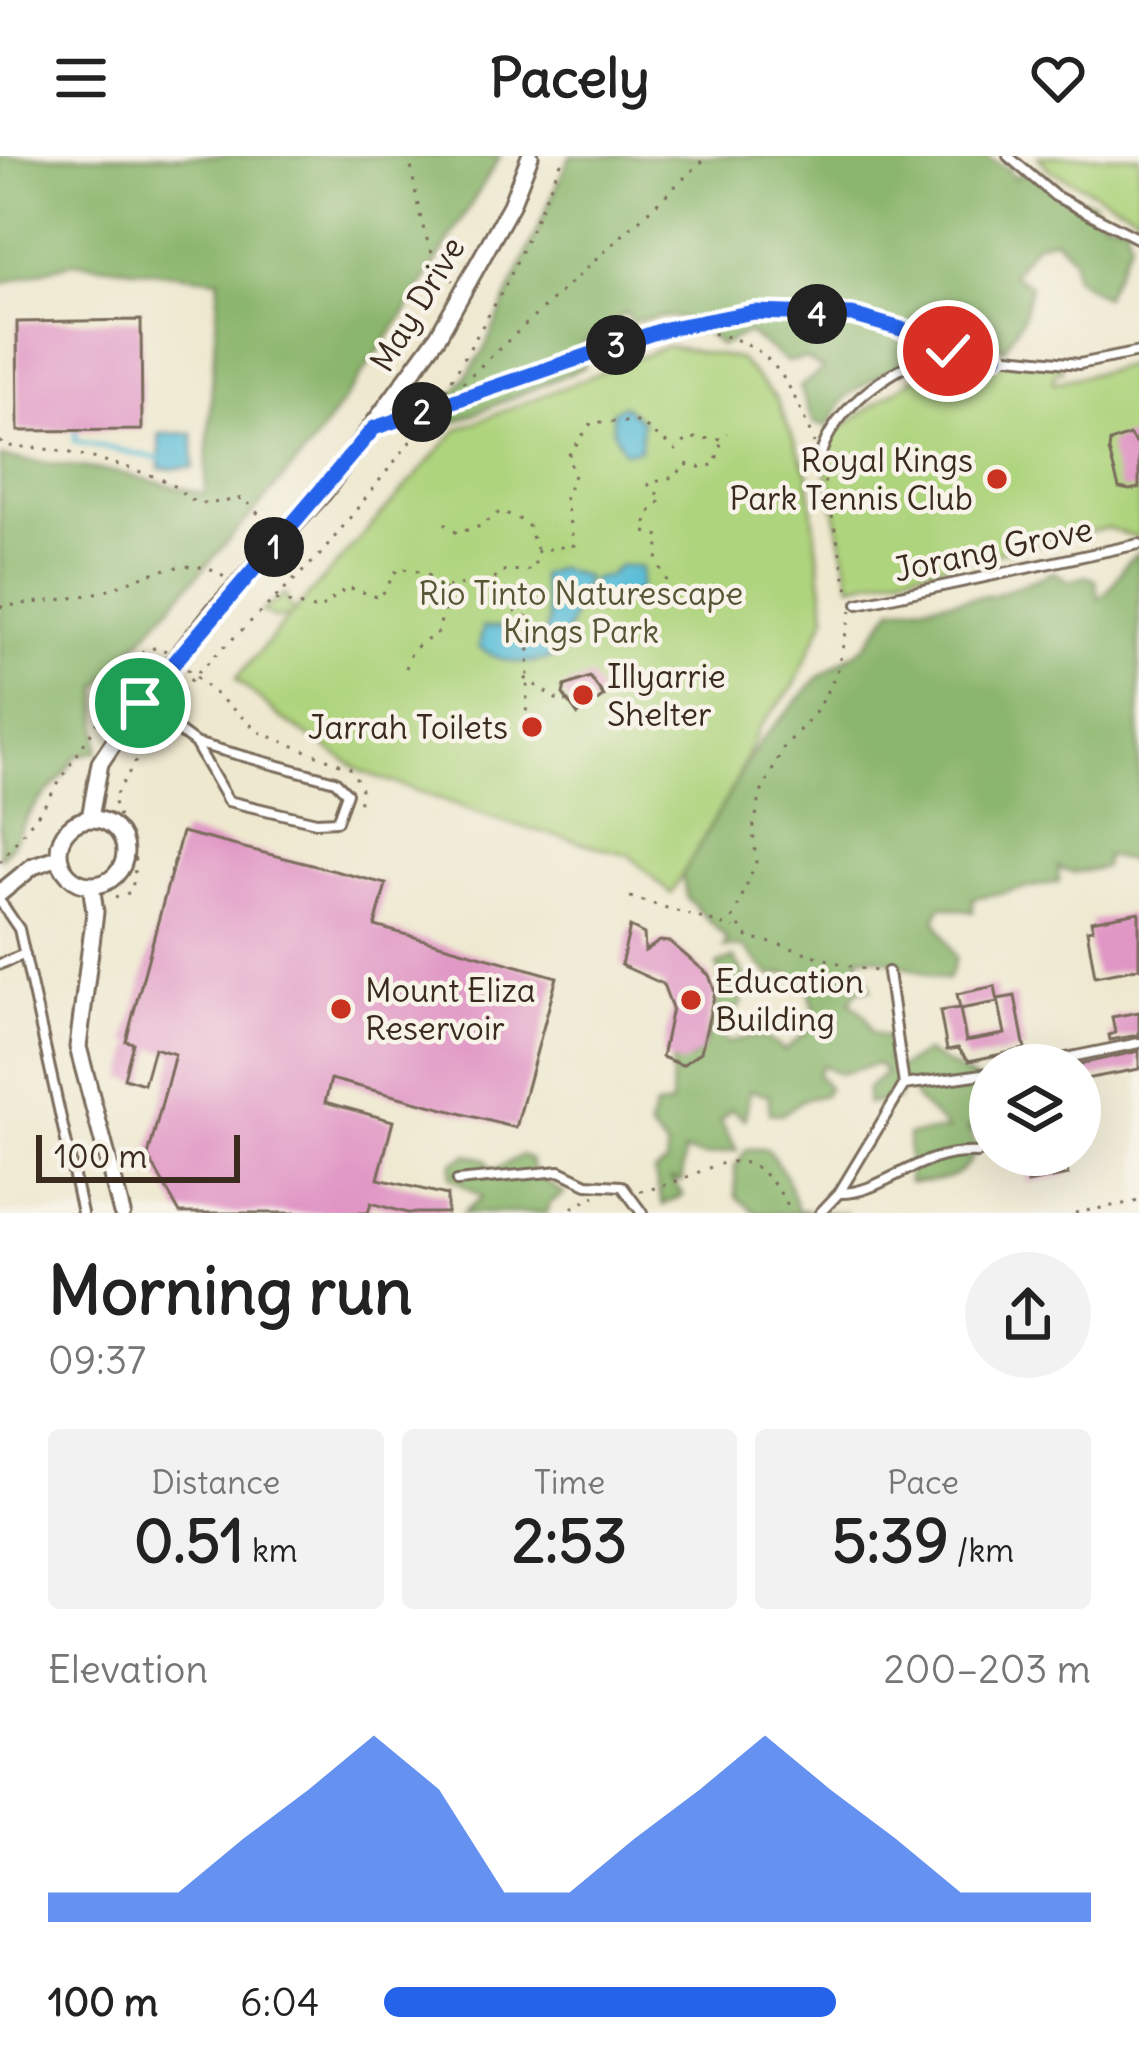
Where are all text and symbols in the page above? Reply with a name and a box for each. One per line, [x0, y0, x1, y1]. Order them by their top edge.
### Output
text: Pacely [489, 44, 650, 112]
icon: menu [48, 45, 114, 111]
icon: heart [1025, 45, 1091, 111]
street label: May Drive [360, 229, 474, 379]
pin: 4 [787, 284, 847, 344]
text: 4 [807, 293, 827, 335]
pin [897, 300, 999, 402]
pin: 3 [586, 315, 646, 375]
icon: check [915, 318, 981, 384]
text: 3 [607, 324, 625, 366]
pin: 2 [392, 382, 452, 442]
text: 2 [413, 391, 431, 433]
place label: Royal Kings Park Tennis Club [729, 439, 973, 519]
marker: Royal Kings Park Tennis Club [984, 466, 1010, 492]
street label: Jorang Grove [890, 507, 1096, 591]
pin: 1 [244, 517, 304, 577]
text: 1 [267, 526, 281, 568]
park label: Rio Tinto Naturescape Kings Park [419, 572, 743, 652]
pin [89, 652, 191, 754]
place label: Illyarrie Shelter [607, 655, 726, 735]
icon: arrive [107, 670, 173, 736]
marker: Illyarrie Shelter [570, 682, 596, 708]
place label: Jarrah Toilets [308, 706, 508, 748]
marker: Jarrah Toilets [519, 714, 545, 740]
place label: Education Building [715, 960, 864, 1040]
place label: Mount Eliza Reservoir [365, 969, 536, 1049]
marker: Education Building [678, 987, 704, 1013]
marker: Mount Eliza Reservoir [328, 996, 354, 1022]
map controls [969, 1044, 1101, 1176]
button: layers [969, 1044, 1101, 1176]
scale bar [36, 1129, 240, 1182]
text: 100 m [54, 1135, 147, 1177]
text: Morning run [48, 1249, 412, 1332]
button: share [965, 1252, 1091, 1378]
text: 09:37 [48, 1336, 146, 1385]
text: Distance [151, 1461, 280, 1503]
text: Time [534, 1461, 605, 1503]
text: Pace [887, 1461, 959, 1503]
text: 0.51 [134, 1503, 244, 1578]
text: 2:53 [512, 1503, 627, 1578]
text: 5:39 [832, 1503, 949, 1578]
text: km [244, 1529, 298, 1571]
text: /km [949, 1529, 1014, 1571]
text: Elevation [48, 1645, 208, 1694]
text: 200–203 m [883, 1645, 1091, 1694]
text: 100 m [48, 1978, 158, 2027]
text: 6:04 [240, 1978, 320, 2027]

